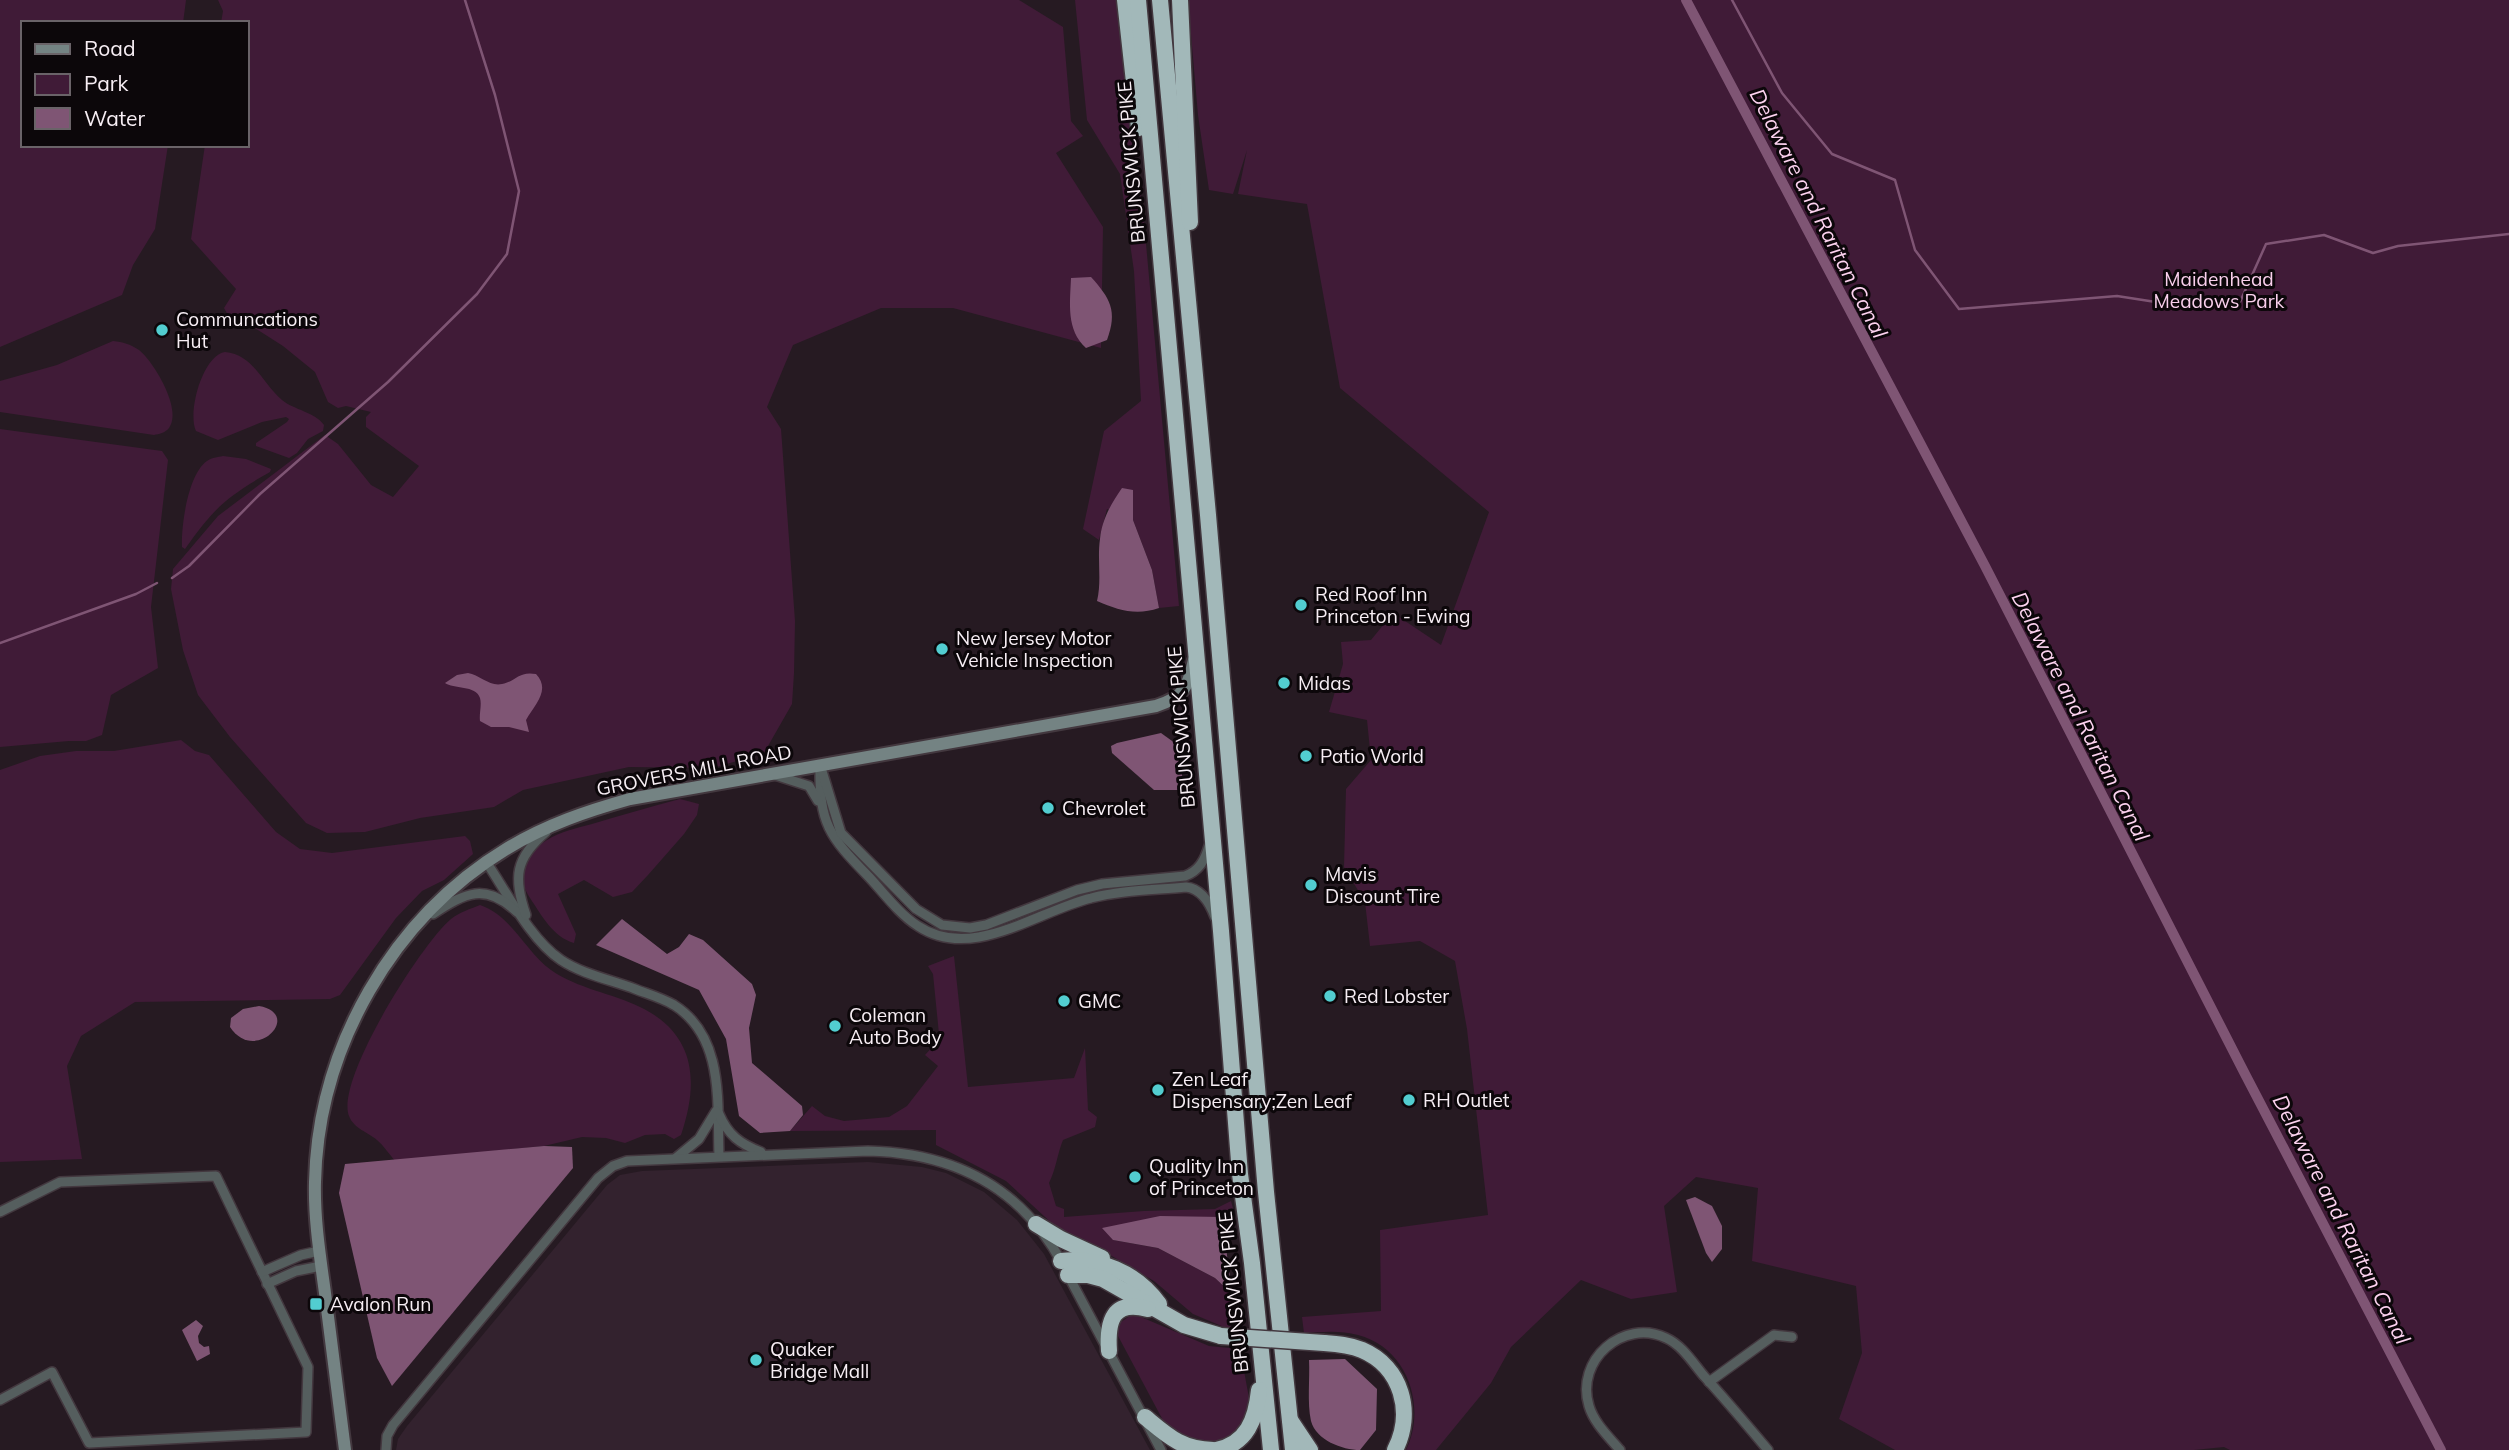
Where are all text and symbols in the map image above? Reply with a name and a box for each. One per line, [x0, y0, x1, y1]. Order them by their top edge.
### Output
legend [21, 21, 248, 147]
text: Road [84, 35, 135, 61]
text: Park [84, 70, 128, 96]
street label: BRUNSWICK PIKE [1112, 80, 1150, 244]
water label: Delaware and Raritan Canal [1745, 84, 1893, 342]
text: Water [84, 105, 145, 131]
park label: Maidenhead Meadows Park [2154, 267, 2285, 313]
place label: Communcations Hut [176, 307, 318, 353]
marker: Communcations Hut [154, 322, 170, 338]
place label: Red Roof Inn Princeton - Ewing [1315, 582, 1471, 628]
water label: Delaware and Raritan Canal [2007, 587, 2155, 845]
marker: Red Roof Inn Princeton - Ewing [1293, 597, 1309, 613]
place label: New Jersey Motor Vehicle Inspection [956, 626, 1113, 672]
marker: New Jersey Motor Vehicle Inspection [934, 641, 950, 657]
street label: BRUNSWICK PIKE [1162, 645, 1200, 809]
place label: Midas [1298, 671, 1351, 695]
marker: Midas [1276, 675, 1292, 691]
street label: GROVERS MILL ROAD [594, 739, 794, 801]
place label: Patio World [1320, 744, 1424, 768]
marker: Patio World [1298, 748, 1314, 764]
place label: Chevrolet [1062, 796, 1146, 820]
marker: Chevrolet [1040, 800, 1056, 816]
place label: Mavis Discount Tire [1325, 862, 1440, 908]
marker: Mavis Discount Tire [1303, 877, 1319, 893]
place label: Red Lobster [1344, 984, 1449, 1008]
marker: Red Lobster [1322, 988, 1338, 1004]
place label: GMC [1078, 989, 1121, 1013]
marker: GMC [1056, 993, 1072, 1009]
place label: Coleman Auto Body [849, 1003, 942, 1049]
marker: Coleman Auto Body [827, 1018, 843, 1034]
place label: Zen Leaf Dispensary;Zen Leaf [1172, 1067, 1352, 1113]
marker: Zen Leaf Dispensary;Zen Leaf [1150, 1082, 1166, 1098]
place label: RH Outlet [1423, 1088, 1510, 1112]
water label: Delaware and Raritan Canal [2268, 1090, 2416, 1348]
marker: RH Outlet [1401, 1092, 1417, 1108]
place label: Quality Inn of Princeton [1149, 1154, 1254, 1200]
marker: Quality Inn of Princeton [1127, 1169, 1143, 1185]
street label: BRUNSWICK PIKE [1213, 1210, 1253, 1374]
place label: Avalon Run [330, 1292, 431, 1316]
marker: Avalon Run [308, 1296, 324, 1312]
place label: Quaker Bridge Mall [770, 1337, 869, 1383]
marker: Quaker Bridge Mall [748, 1352, 764, 1368]

